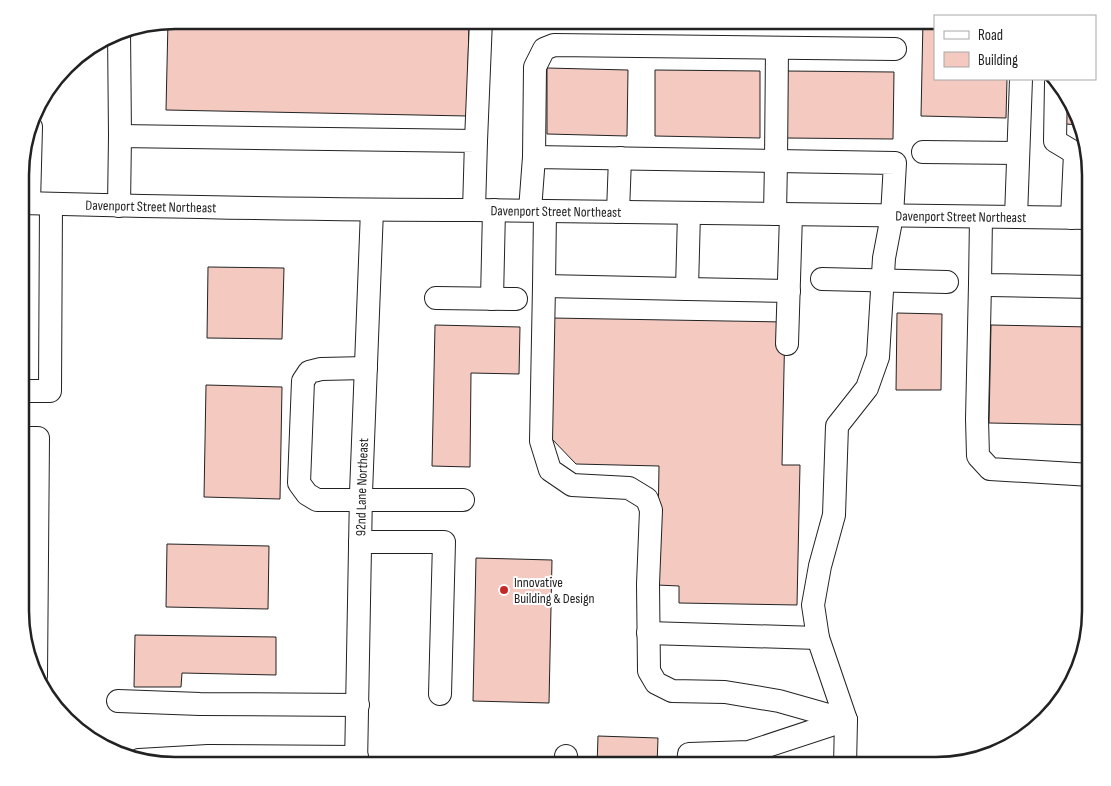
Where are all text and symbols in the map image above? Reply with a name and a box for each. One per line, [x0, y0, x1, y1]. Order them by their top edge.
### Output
legend [934, 15, 1096, 80]
text: Road [978, 26, 1003, 45]
text: Building [978, 51, 1018, 70]
street label: Davenport Street Northeast [85, 197, 217, 216]
street label: Davenport Street Northeast [490, 202, 622, 221]
street label: Davenport Street Northeast [895, 207, 1026, 226]
street label: 92nd Lane Northeast [352, 438, 372, 536]
place label: Innovative Building & Design [514, 574, 595, 607]
marker: Innovative Building & Design [498, 584, 510, 596]

